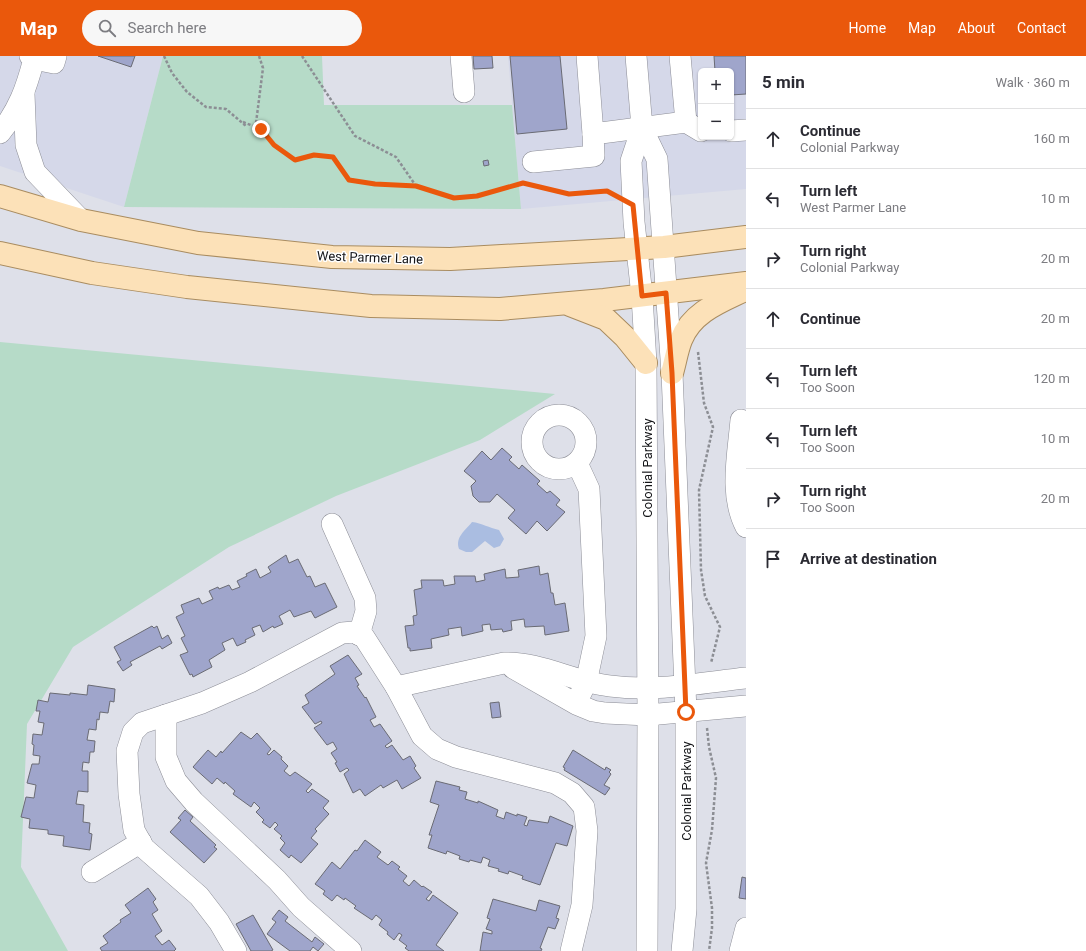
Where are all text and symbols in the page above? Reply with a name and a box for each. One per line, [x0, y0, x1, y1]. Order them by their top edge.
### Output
search box [82, 10, 362, 46]
text: Map [20, 17, 58, 40]
icon: search [96, 17, 118, 39]
text: Search here [128, 19, 206, 37]
text: Home [848, 20, 886, 36]
text: Map [908, 20, 936, 36]
text: About [958, 20, 995, 36]
text: Contact [1017, 20, 1066, 36]
map controls [698, 68, 734, 140]
button: + [698, 68, 734, 104]
text: 5 min [762, 72, 805, 92]
text: Walk · 360 m [995, 75, 1070, 90]
button: − [698, 104, 734, 140]
route end [252, 120, 270, 138]
text: Continue [800, 122, 861, 140]
icon: ahead [762, 128, 784, 150]
text: 160 m [1033, 131, 1070, 146]
text: Colonial Parkway [800, 140, 899, 155]
text: Turn left [800, 182, 857, 200]
icon: left [762, 188, 784, 210]
text: 10 m [1041, 191, 1070, 206]
text: West Parmer Lane [800, 200, 906, 215]
text: Turn right [800, 242, 866, 260]
street label: West Parmer Lane [317, 248, 423, 267]
icon: right [762, 248, 784, 270]
text: 20 m [1041, 251, 1070, 266]
text: Colonial Parkway [800, 260, 899, 275]
icon: ahead [762, 308, 784, 330]
text: Continue [800, 310, 861, 328]
text: 20 m [1041, 311, 1070, 326]
text: Turn left [800, 362, 857, 380]
icon: left [762, 368, 784, 390]
text: 120 m [1033, 371, 1070, 386]
text: Too Soon [800, 380, 855, 395]
street label: Colonial Parkway [640, 418, 655, 518]
text: Turn left [800, 422, 857, 440]
icon: left [762, 428, 784, 450]
text: 10 m [1041, 431, 1070, 446]
text: Too Soon [800, 440, 855, 455]
text: Turn right [800, 482, 866, 500]
icon: right [762, 488, 784, 510]
text: 20 m [1041, 491, 1070, 506]
text: Too Soon [800, 500, 855, 515]
icon: arrive [762, 548, 784, 570]
text: Arrive at destination [800, 550, 937, 568]
route start [677, 703, 695, 721]
street label: Colonial Parkway [679, 741, 694, 841]

